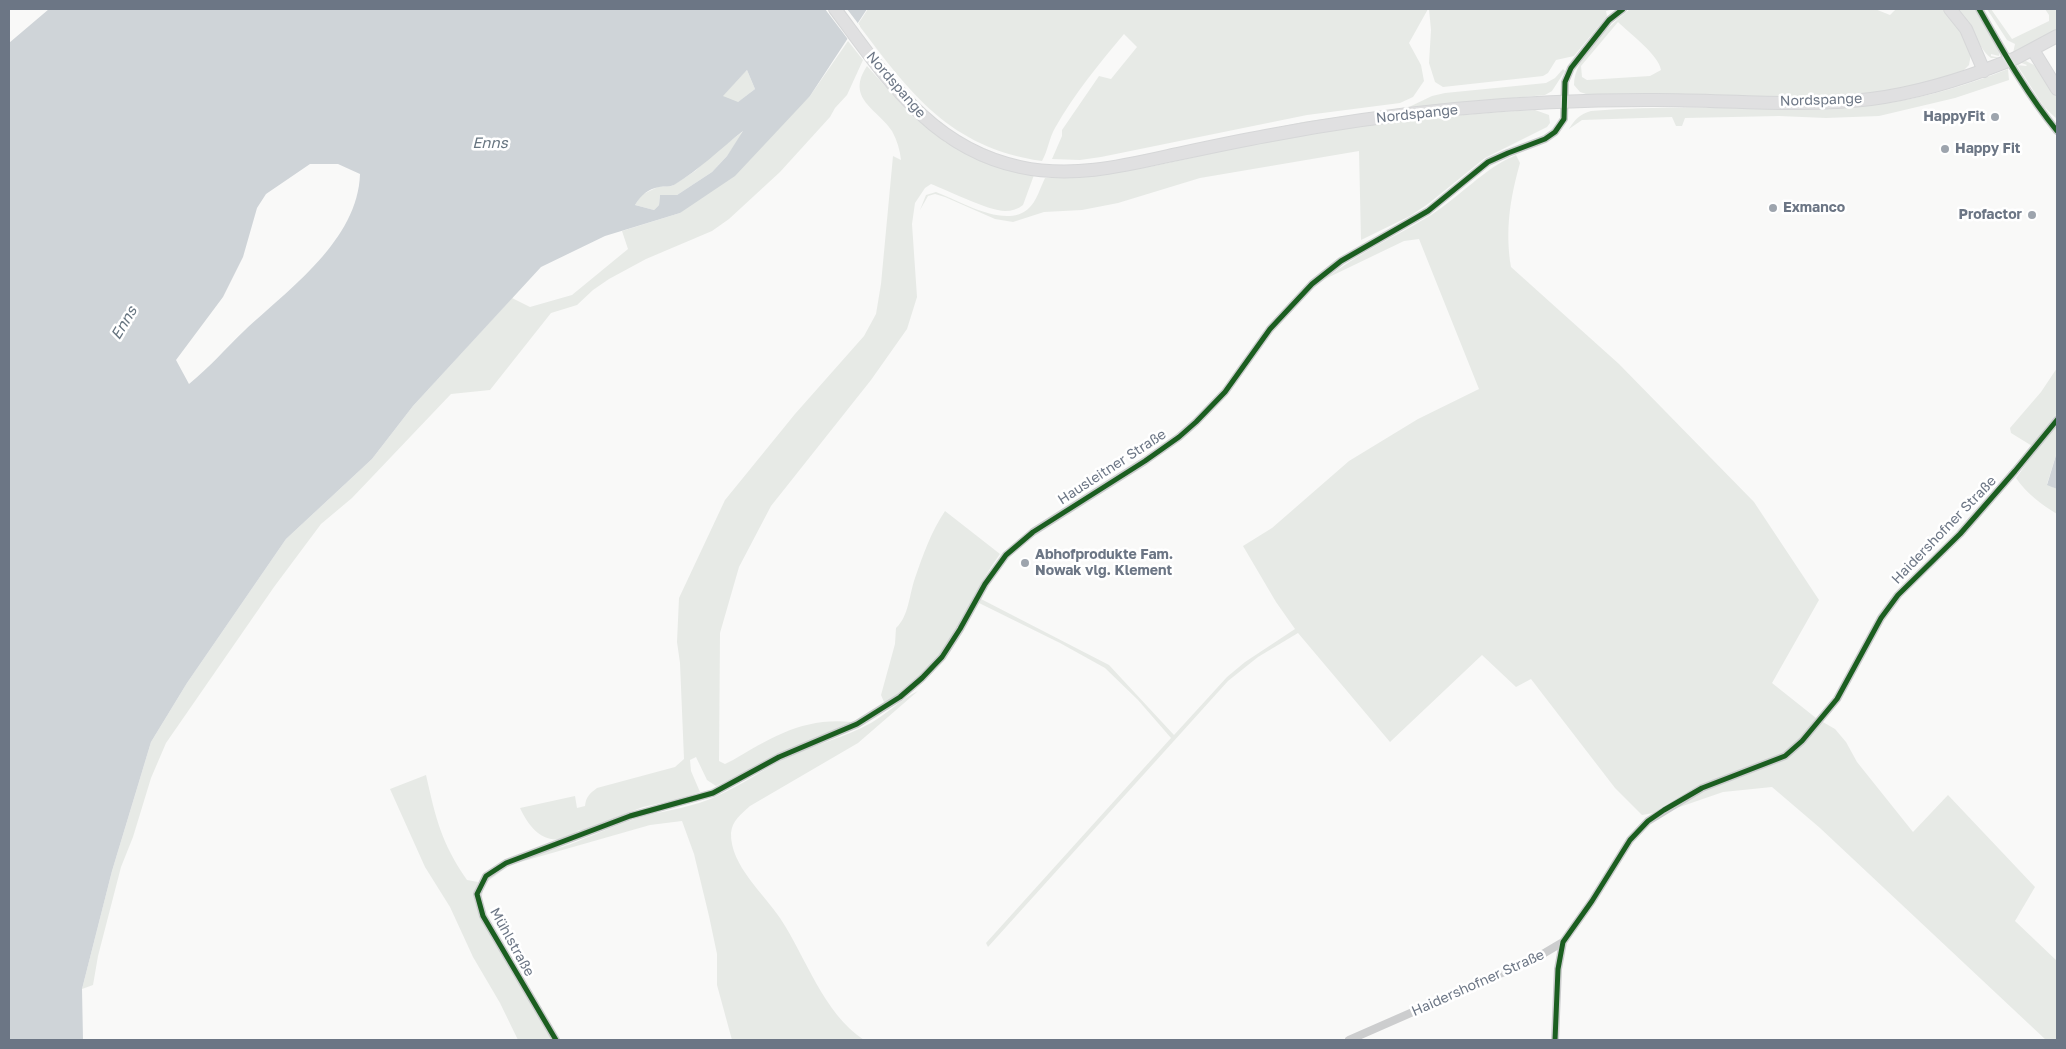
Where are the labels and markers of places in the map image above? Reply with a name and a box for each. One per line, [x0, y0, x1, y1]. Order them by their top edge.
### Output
place label: HappyFit [1923, 109, 1985, 125]
marker: HappyFit [1989, 111, 2001, 123]
place label: Happy Fit [1955, 141, 2020, 157]
marker: Happy Fit [1939, 143, 1951, 155]
place label: Exmanco [1783, 200, 1845, 216]
marker: Exmanco [1767, 202, 1779, 214]
place label: Profactor [1959, 207, 2022, 223]
marker: Profactor [2026, 209, 2038, 221]
place label: Abhofprodukte Fam. Nowak vlg. Klement [1035, 547, 1173, 580]
marker: Abhofprodukte Fam. Nowak vlg. Klement [1019, 557, 1031, 569]

